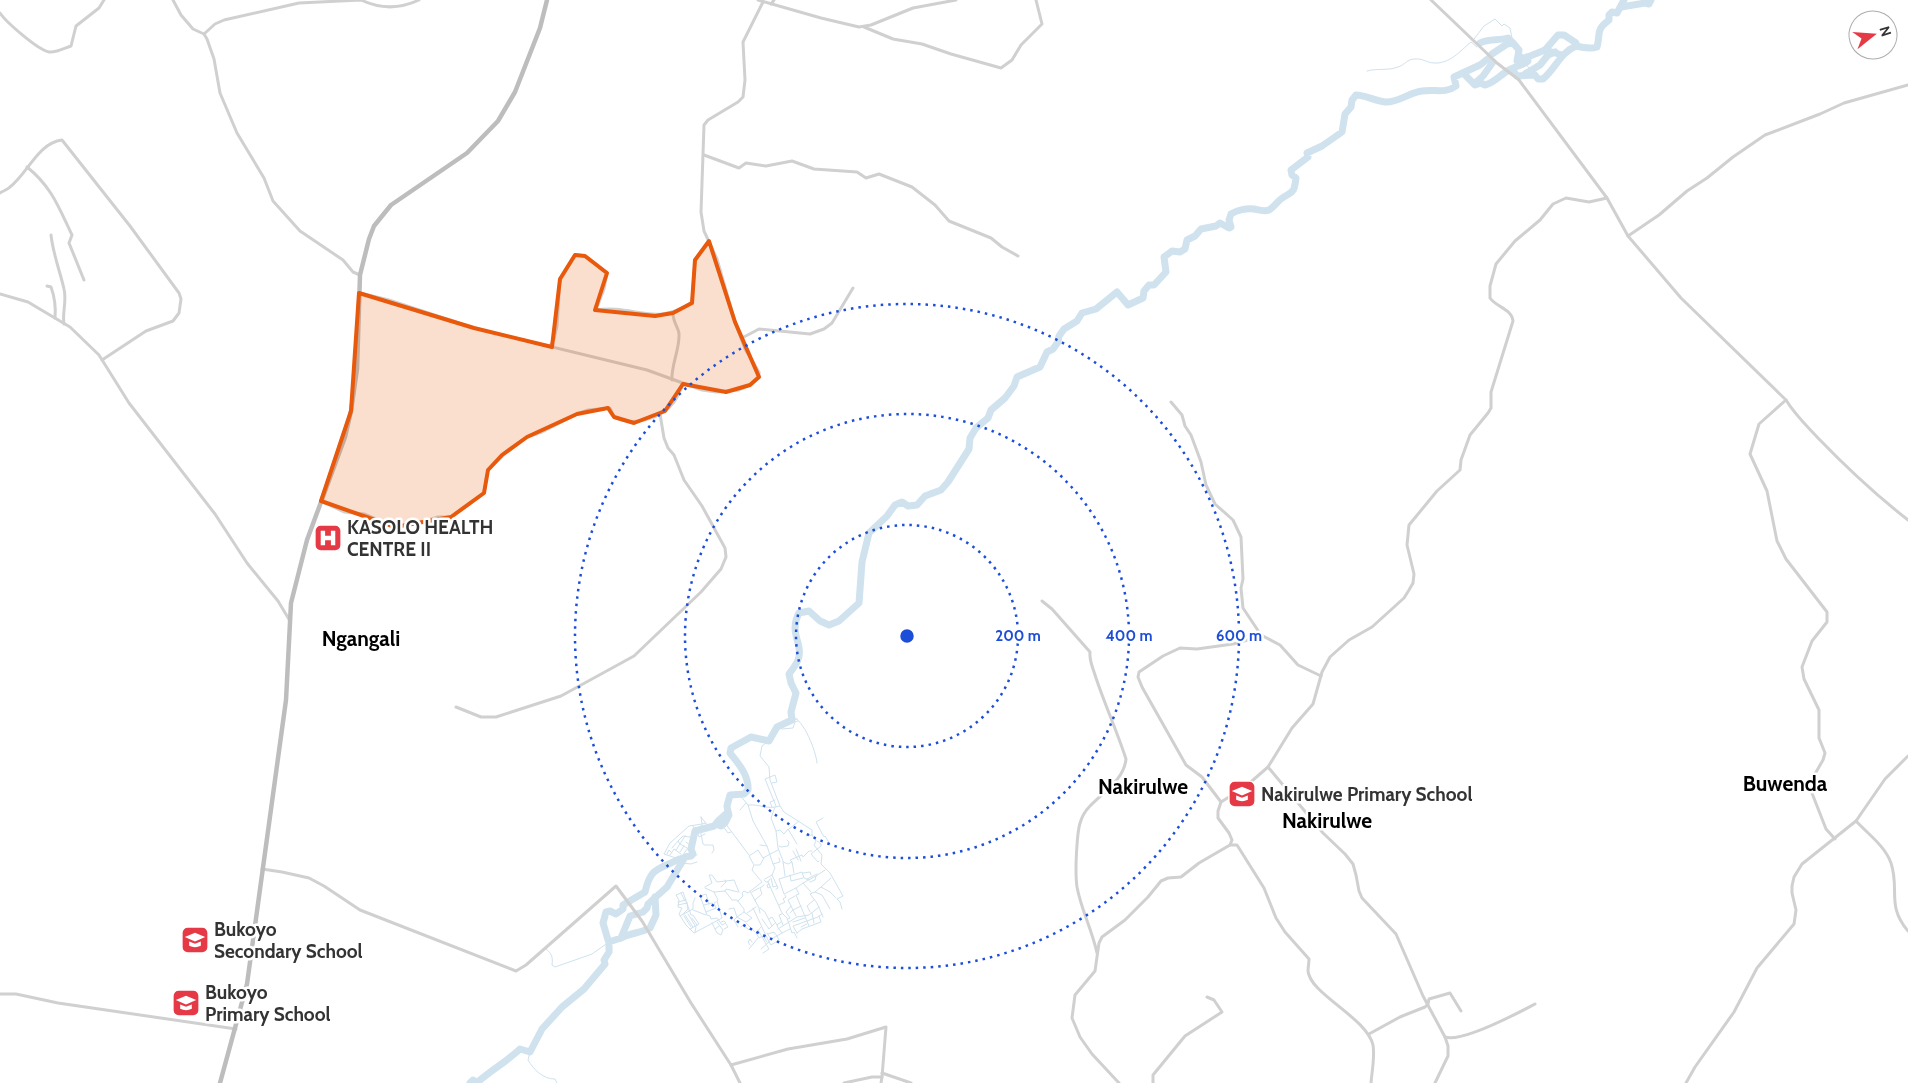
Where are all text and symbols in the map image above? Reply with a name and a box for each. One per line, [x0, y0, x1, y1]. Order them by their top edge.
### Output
north arrow [1848, 10, 1898, 60]
text: N [1875, 24, 1895, 39]
place label: KASOLO HEALTH CENTRE II [347, 516, 494, 561]
hospital icon: KASOLO HEALTH CENTRE II [313, 523, 343, 553]
district label: Ngangali [322, 626, 400, 651]
centre of rings [898, 627, 916, 645]
text: 200 m [995, 627, 1041, 645]
text: 400 m [1106, 627, 1152, 645]
text: 600 m [1216, 627, 1262, 645]
district label: Buwenda [1743, 771, 1828, 796]
district label: Nakirulwe [1098, 774, 1188, 799]
school or university icon: Nakirulwe Primary School [1227, 779, 1257, 809]
place label: Nakirulwe Primary School [1261, 783, 1472, 806]
district label: Nakirulwe [1282, 808, 1372, 833]
place label: Bukoyo Secondary School [214, 918, 363, 963]
school or university icon: Bukoyo Secondary School [180, 925, 210, 955]
place label: Bukoyo Primary School [205, 981, 331, 1026]
school or university icon: Bukoyo Primary School [171, 988, 201, 1018]

